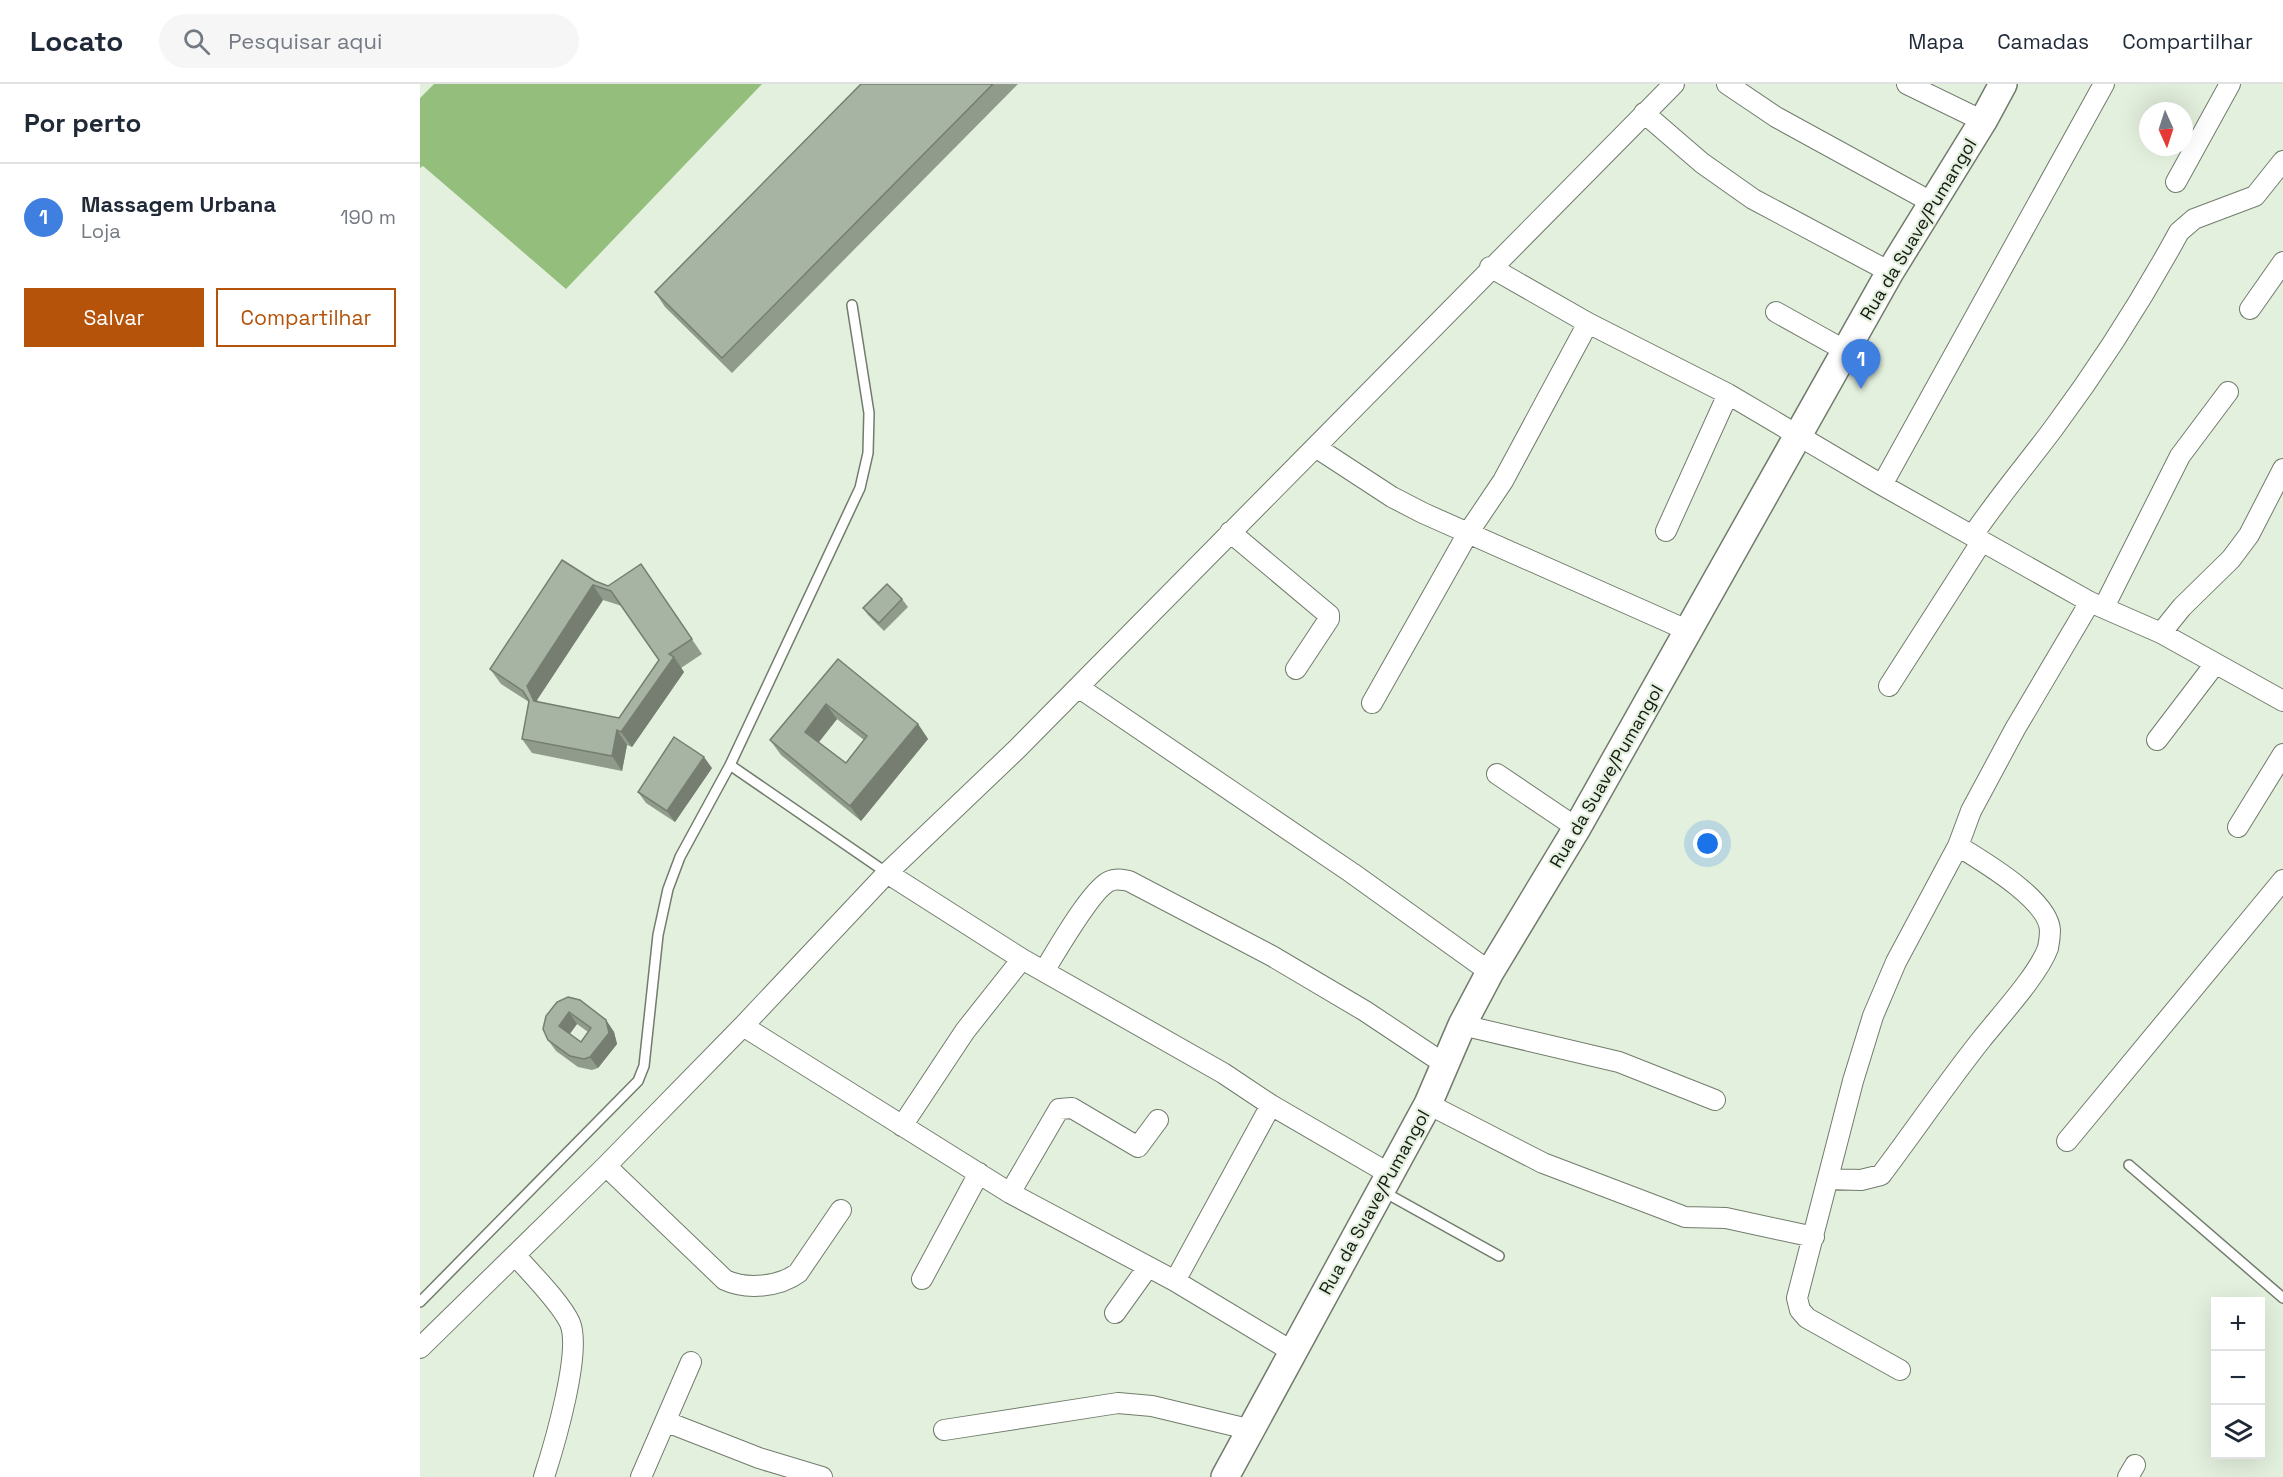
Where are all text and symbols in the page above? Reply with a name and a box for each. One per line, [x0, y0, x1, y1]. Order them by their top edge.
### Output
search box [159, 14, 579, 68]
text: Locato [30, 23, 123, 59]
icon: search [180, 25, 213, 58]
text: Pesquisar aqui [228, 27, 382, 55]
text: Mapa [1908, 28, 1964, 55]
text: Camadas [1997, 28, 2089, 55]
text: Compartilhar [2122, 28, 2253, 55]
north arrow [2139, 102, 2193, 156]
text: Por perto [24, 106, 141, 140]
street label: Rua da Suave/Pumangol [1855, 134, 1981, 324]
text: Massagem Urbana [81, 190, 276, 218]
text: 1 [39, 204, 48, 230]
text: 190 m [340, 204, 396, 230]
text: Loja [81, 218, 121, 244]
button: Salvar [24, 288, 204, 347]
button: Compartilhar [216, 288, 396, 347]
pin: 1 [1842, 340, 1880, 389]
street label: Rua da Suave/Pumangol [1544, 680, 1668, 872]
your location [1693, 829, 1722, 858]
street label: Rua da Suave/Pumangol [1314, 1105, 1434, 1299]
map controls [2211, 1297, 2265, 1459]
button: + [2211, 1297, 2265, 1351]
button: − [2211, 1351, 2265, 1405]
button: layers [2211, 1405, 2265, 1459]

